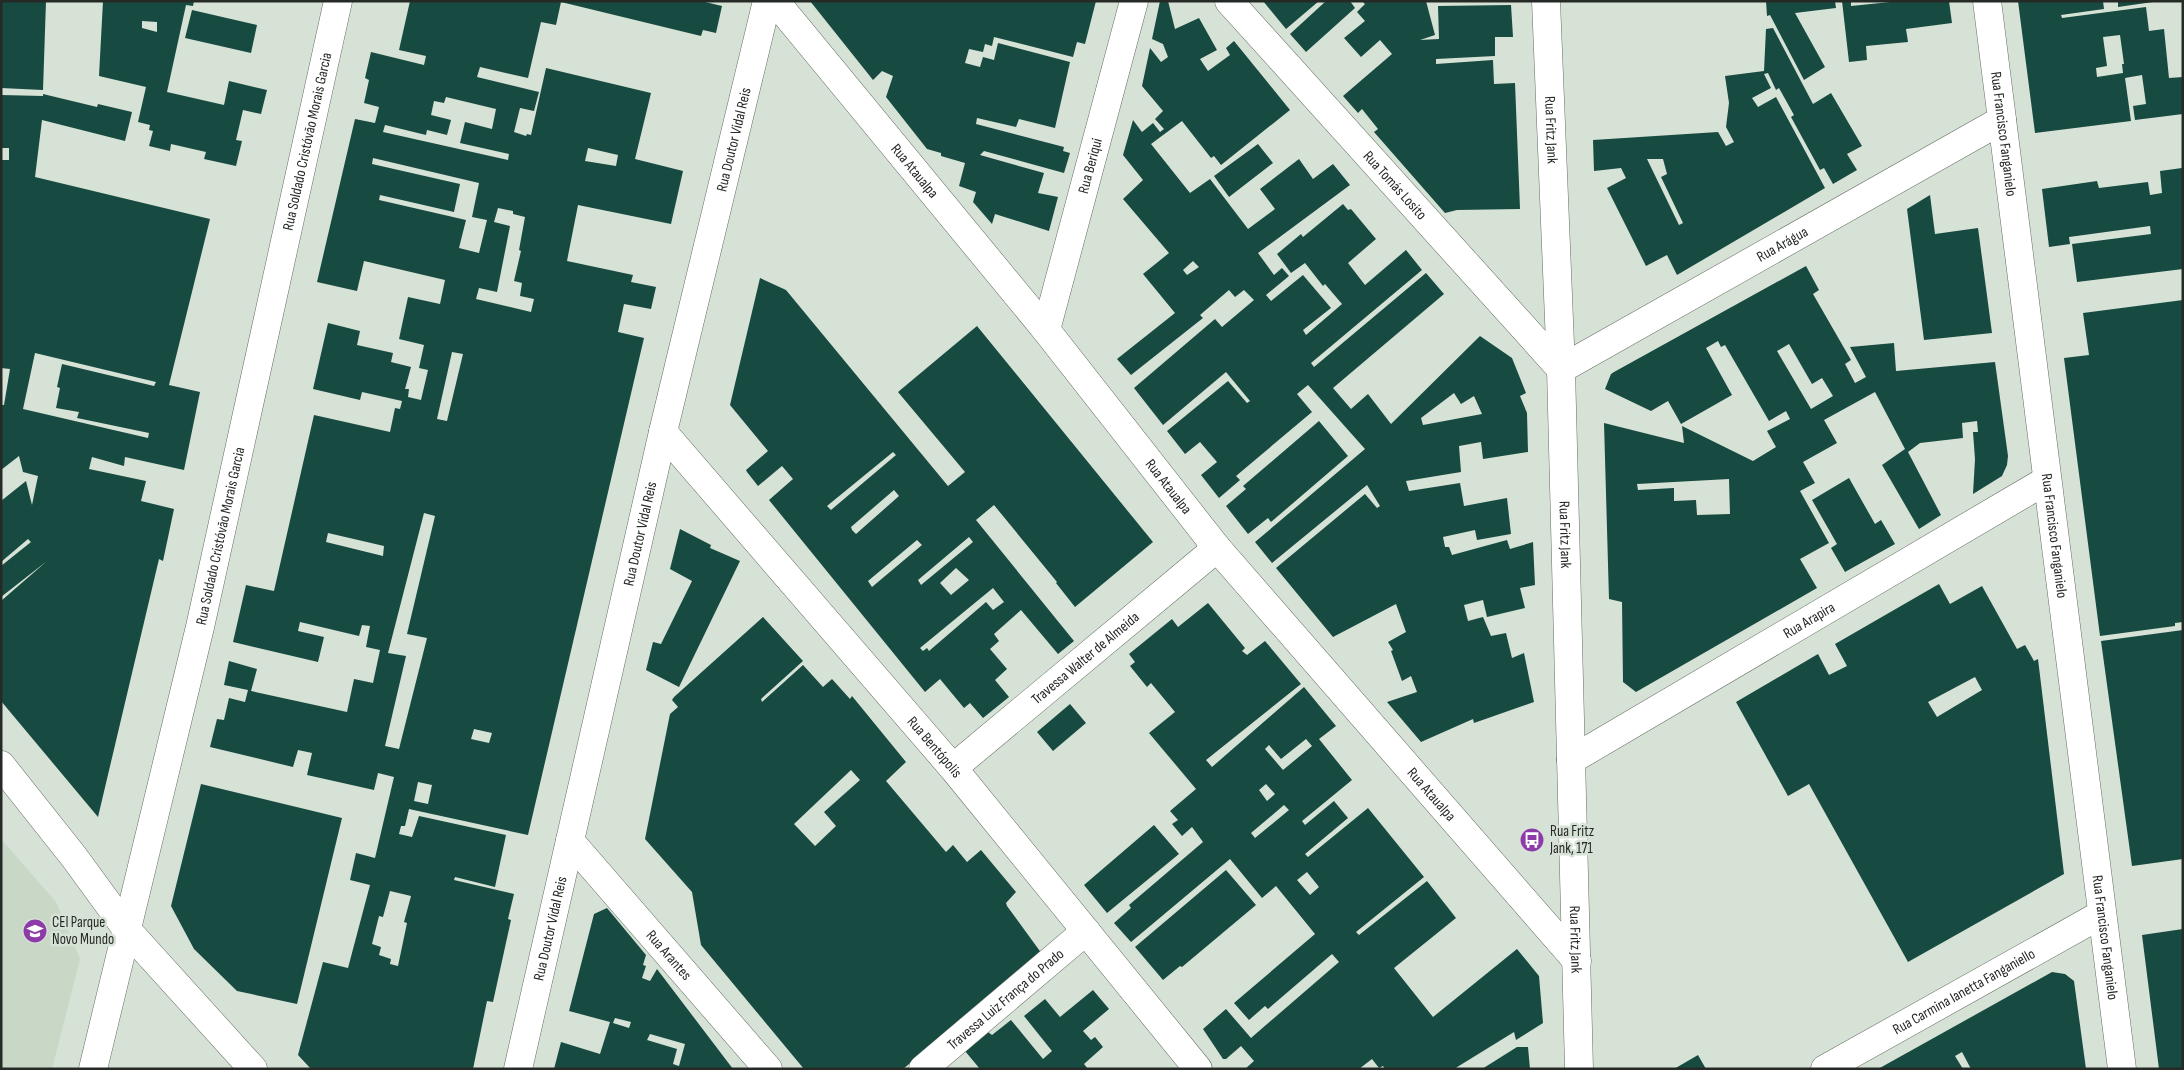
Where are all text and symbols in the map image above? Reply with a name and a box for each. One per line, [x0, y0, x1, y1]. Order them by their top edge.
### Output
street label: Rua Soldado Cristóvão Morais Garcia [278, 51, 336, 232]
street label: Rua Francisco Fanganielo [1987, 70, 2021, 197]
street label: Rua Doutor Vidal Reis [712, 86, 755, 194]
street label: Rua Fritz Jank [1540, 96, 1562, 164]
street label: Rua Beriqui [1073, 136, 1106, 196]
street label: Rua Ataualpa [887, 140, 943, 202]
street label: Rua Tomás Losito [1359, 147, 1431, 224]
street label: Rua Arágua [1753, 222, 1811, 266]
street label: Rua Soldado Cristóvão Morais Garcia [191, 445, 249, 627]
street label: Rua Ataualpa [1141, 455, 1196, 518]
street label: Rua Francisco Fanganielo [2037, 472, 2072, 599]
street label: Rua Doutor Vidal Reis [619, 480, 661, 588]
street label: Rua Fritz Jank [1555, 501, 1576, 569]
street label: Rua Arapira [1780, 597, 1838, 643]
street label: Travessa Walter de Almeida [1027, 607, 1143, 708]
street label: Rua Bentópolis [903, 712, 966, 782]
street label: Rua Ataualpa [1403, 764, 1460, 825]
place label: Rua Fritz Jank, 171 [1549, 822, 1595, 858]
bus stop icon: Rua Fritz Jank, 171 [1519, 827, 1545, 853]
street label: Rua Francisco Fanganielo [2088, 874, 2123, 1001]
street label: Rua Doutor Vidal Reis [529, 875, 571, 983]
street label: Rua Fritz Jank [1565, 905, 1586, 974]
place label: CEI Parque Novo Mundo [52, 913, 114, 949]
school or university icon: CEI Parque Novo Mundo [22, 918, 48, 944]
street label: Rua Arantes [642, 926, 696, 984]
street label: Travessa Luiz França do Prado [943, 944, 1068, 1054]
street label: Rua Carmina Ianetta Fanganiello [1889, 944, 2038, 1039]

